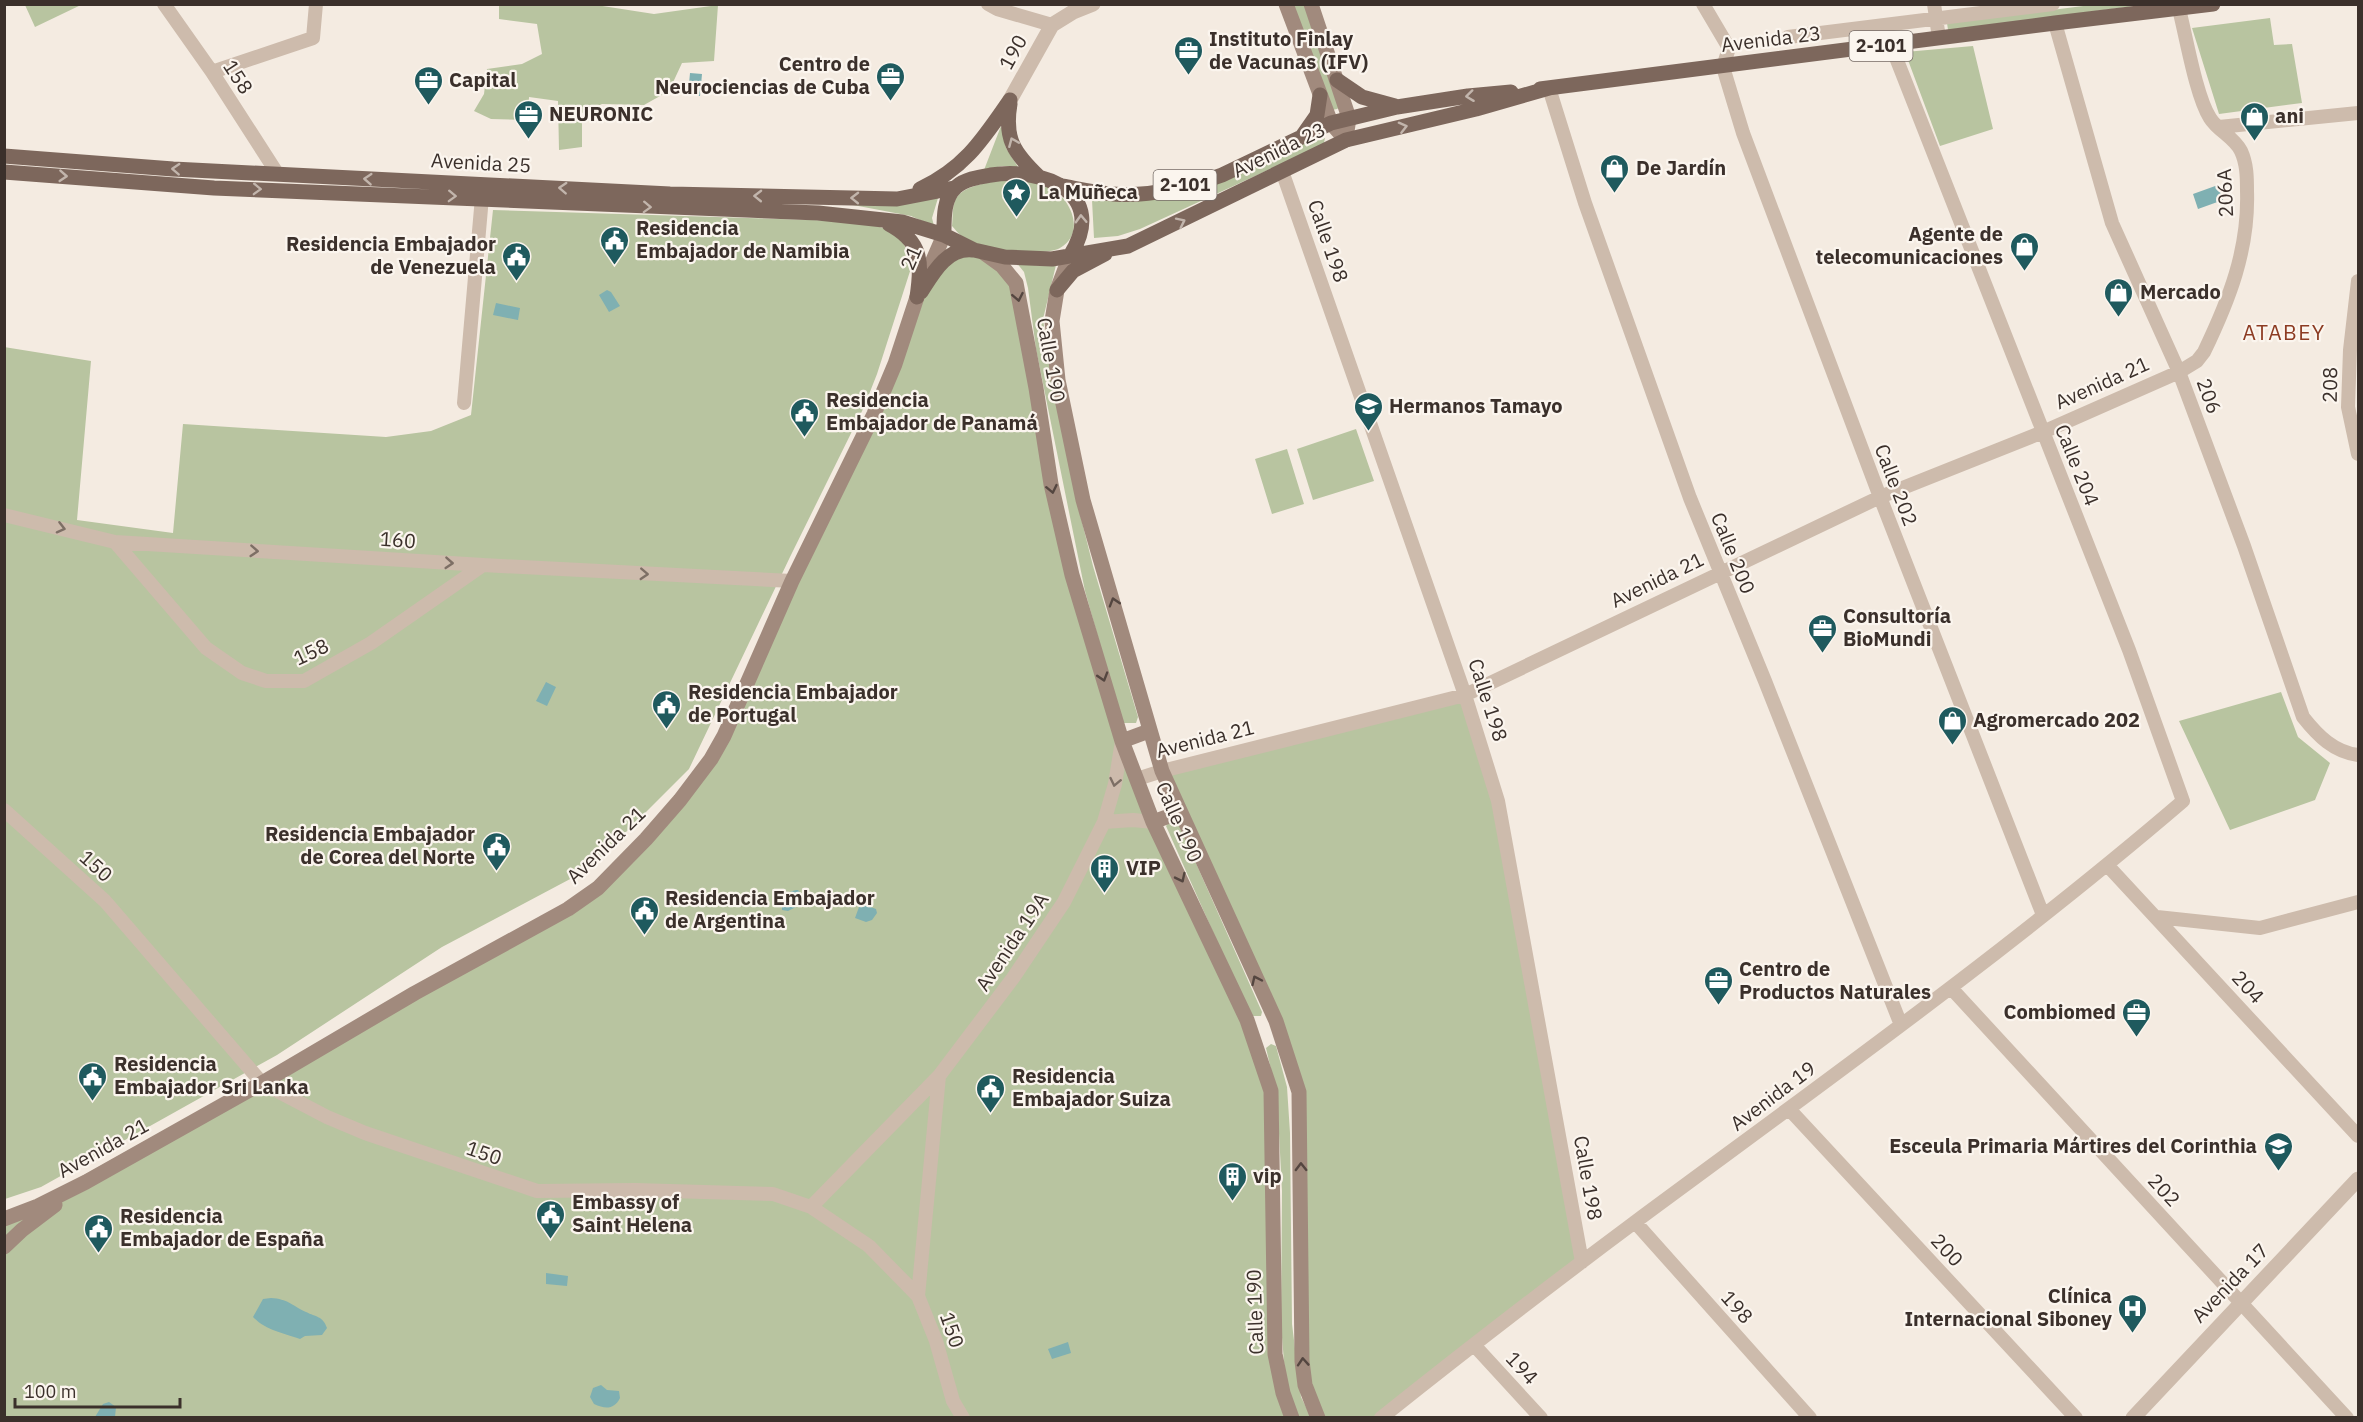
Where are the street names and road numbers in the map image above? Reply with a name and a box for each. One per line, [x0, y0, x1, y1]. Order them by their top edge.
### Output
street label: Avenida 23 [1719, 19, 1822, 58]
street label: 190 [992, 29, 1033, 74]
road number: 2-101 [1850, 31, 1912, 61]
street label: 158 [217, 54, 260, 99]
street label: Avenida 23 [1228, 115, 1330, 184]
street label: Avenida 25 [430, 146, 532, 179]
street label: 206A [2210, 168, 2239, 218]
road number: 2-101 [1154, 170, 1216, 200]
street label: Calle 198 [1302, 196, 1355, 286]
street label: 21 [893, 241, 928, 274]
street label: Calle 190 [1031, 315, 1072, 404]
street label: Avenida 21 [2050, 350, 2153, 415]
street label: 208 [2316, 367, 2343, 403]
street label: 206 [2191, 374, 2228, 417]
street label: Calle 204 [2049, 420, 2106, 510]
street label: Calle 202 [1869, 440, 1924, 530]
street label: Calle 200 [1705, 508, 1762, 598]
street label: 160 [379, 525, 417, 554]
street label: Avenida 21 [1606, 545, 1708, 614]
street label: 158 [289, 632, 333, 671]
street label: Calle 198 [1462, 655, 1515, 745]
street label: Avenida 21 [1153, 713, 1257, 764]
street label: Calle 190 [1150, 777, 1209, 866]
street label: Avenida 21 [560, 800, 651, 889]
street label: 150 [74, 844, 119, 888]
street label: Avenida 19A [969, 887, 1055, 996]
street label: 204 [2226, 964, 2271, 1009]
street label: Avenida 19 [1724, 1055, 1821, 1137]
street label: Avenida 21 [52, 1111, 153, 1184]
street label: Calle 198 [1568, 1133, 1609, 1222]
street label: 150 [463, 1134, 506, 1171]
street label: 202 [2142, 1167, 2187, 1212]
street label: 200 [1925, 1227, 1970, 1272]
street label: Avenida 17 [2185, 1237, 2274, 1328]
street label: Calle 190 [1240, 1269, 1269, 1355]
street label: 198 [1715, 1284, 1759, 1329]
street label: 150 [934, 1308, 971, 1351]
street label: 194 [1500, 1345, 1545, 1390]

